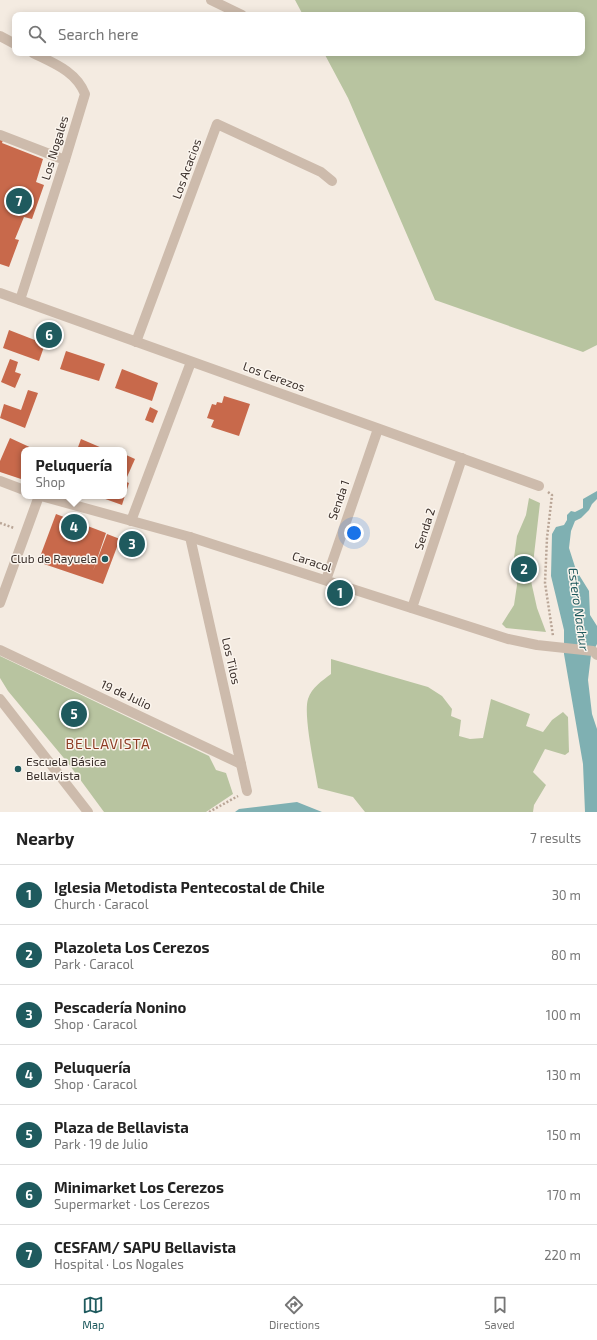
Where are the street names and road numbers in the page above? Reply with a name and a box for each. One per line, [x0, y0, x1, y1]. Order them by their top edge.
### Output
street label: Los Nogales [38, 114, 70, 181]
street label: Los Acacios [169, 137, 203, 201]
street label: Los Cerezos [241, 358, 307, 394]
street label: Senda 1 [325, 478, 351, 521]
street label: Senda 2 [411, 506, 437, 551]
street label: Caracol [291, 548, 334, 574]
street label: Los Tilos [220, 636, 244, 686]
street label: 19 de Julio [99, 676, 154, 712]

